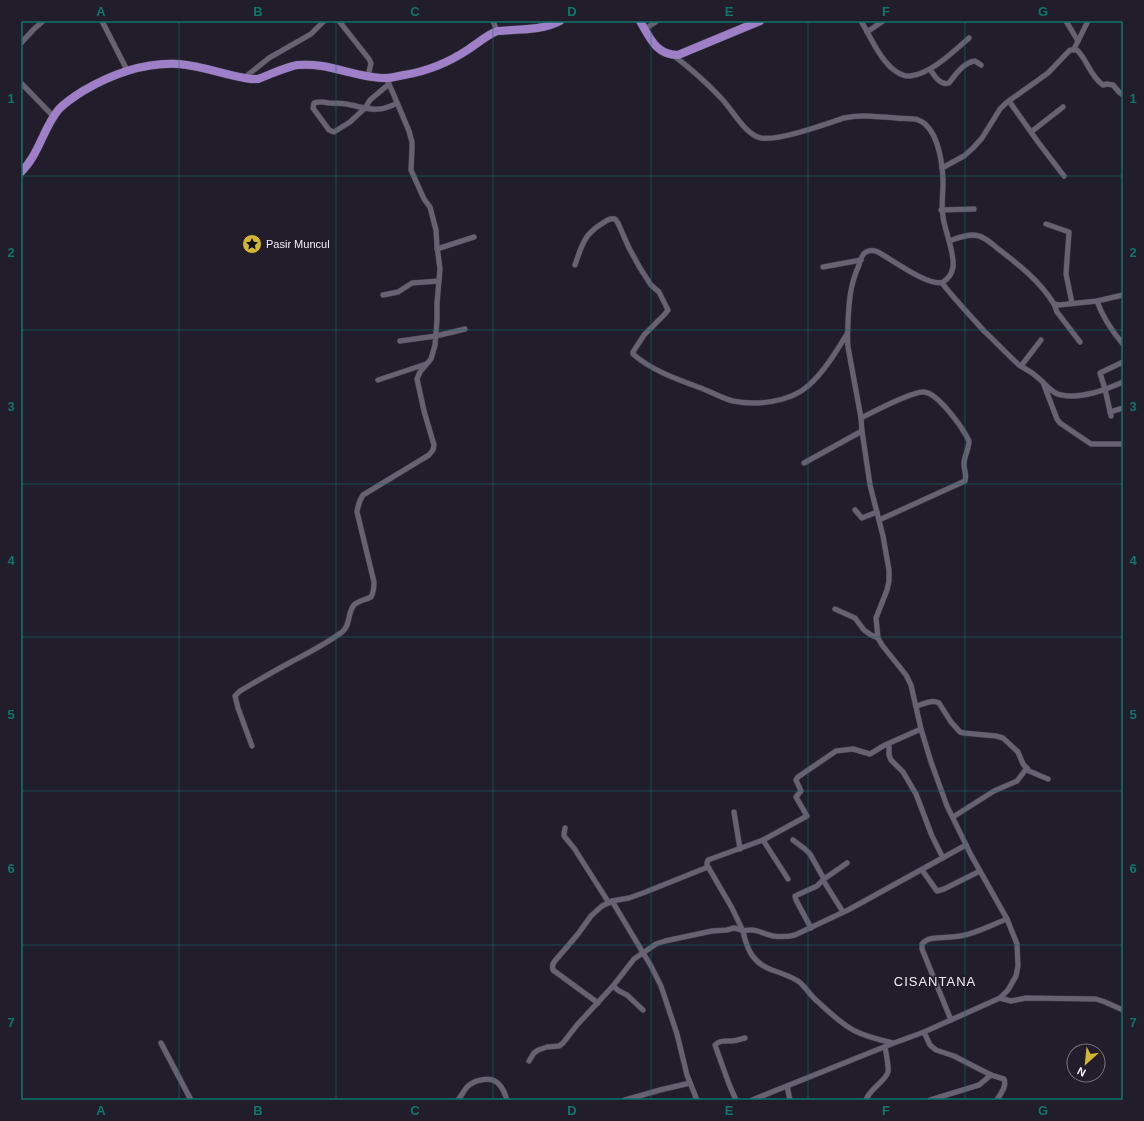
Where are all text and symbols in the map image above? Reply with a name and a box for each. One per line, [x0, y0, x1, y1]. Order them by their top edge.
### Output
text: A [96, 4, 106, 19]
text: B [253, 4, 263, 19]
text: C [410, 4, 420, 19]
text: D [567, 4, 577, 19]
text: E [725, 4, 734, 19]
text: F [882, 4, 890, 19]
text: G [1038, 4, 1048, 19]
text: 1 [7, 91, 15, 106]
text: 1 [1129, 91, 1137, 106]
place icon: Pasir Muncul [241, 233, 263, 255]
place label: Pasir Muncul [266, 238, 330, 250]
text: 2 [7, 245, 15, 260]
text: 2 [1129, 245, 1137, 260]
text: 3 [7, 399, 15, 414]
text: 3 [1129, 399, 1137, 414]
text: 4 [7, 553, 15, 568]
text: 4 [1129, 553, 1137, 568]
text: 5 [7, 707, 15, 722]
text: 5 [1129, 707, 1137, 722]
text: 6 [7, 861, 15, 876]
text: 6 [1129, 861, 1137, 876]
district label: CISANTANA [894, 974, 976, 989]
text: 7 [7, 1015, 15, 1030]
text: 7 [1129, 1015, 1137, 1030]
north arrow [1066, 1043, 1106, 1083]
text: N [1075, 1065, 1088, 1079]
text: A [96, 1103, 106, 1118]
text: B [253, 1103, 263, 1118]
text: C [410, 1103, 420, 1118]
text: D [567, 1103, 577, 1118]
text: E [725, 1103, 734, 1118]
text: F [882, 1103, 890, 1118]
text: G [1038, 1103, 1048, 1118]

